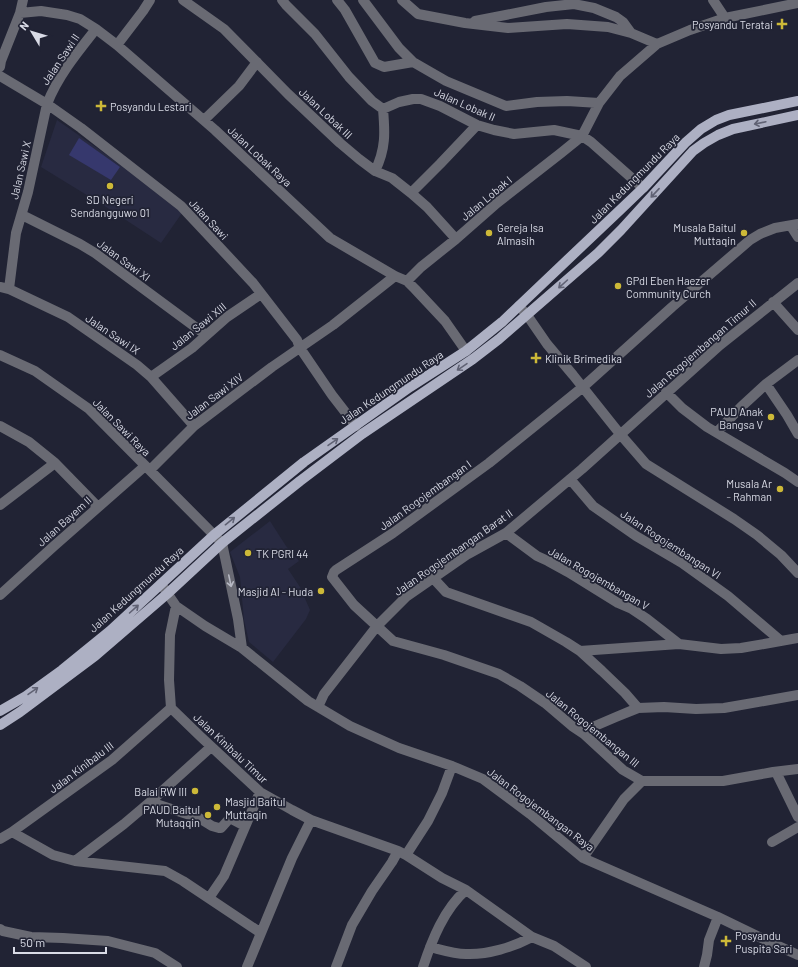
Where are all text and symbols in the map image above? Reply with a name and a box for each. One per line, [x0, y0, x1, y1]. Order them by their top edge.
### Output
north arrow [12, 12, 52, 52]
place label: Posyandu Teratai [692, 18, 773, 31]
marker: Posyandu Teratai [776, 18, 788, 30]
text: N [16, 19, 31, 32]
street label: Jalan Sawi II [38, 31, 82, 87]
street label: Jalan Lobak III [297, 85, 355, 141]
street label: Jalan Lobak II [432, 85, 498, 123]
marker: Posyandu Lestari [95, 100, 107, 112]
place label: Posyandu Lestari [110, 100, 192, 113]
one-way arrow [754, 120, 767, 128]
street label: Jalan Lobak Raya [225, 123, 295, 189]
street label: Jalan Kedungmundu Raya [586, 130, 682, 226]
street label: Jalan Sawi X [7, 139, 33, 201]
street label: Jalan Lobak I [458, 173, 514, 223]
marker: SD Negeri Sendangguwo 01 [105, 181, 115, 191]
one-way arrow [650, 188, 660, 198]
place label: SD Negeri Sendangguwo 01 [70, 193, 150, 219]
street label: Jalan Sawi [187, 196, 231, 242]
place label: Gereja Isa Almasih [497, 221, 544, 247]
place label: Musala Baitul Muttaqin [673, 221, 736, 247]
marker: Gereja Isa Almasih [484, 228, 494, 238]
marker: Musala Baitul Muttaqin [739, 228, 749, 238]
street label: Jalan Sawi XI [95, 236, 153, 284]
place label: GPdI Eben Haezer Community Curch [626, 274, 711, 300]
one-way arrow [557, 280, 568, 289]
marker: GPdI Eben Haezer Community Curch [613, 281, 623, 291]
street label: Jalan Rogojembangan Timur II [642, 296, 758, 400]
street label: Jalan Sawi XIII [167, 299, 229, 353]
street label: Jalan Sawi IX [83, 311, 143, 357]
street label: Jalan Kedungmundu Raya [337, 347, 445, 427]
marker: Klinik Brimedika [530, 352, 542, 364]
place label: Klinik Brimedika [545, 352, 622, 365]
one-way arrow [457, 363, 468, 371]
street label: Jalan Sawi XIV [183, 370, 246, 422]
street label: Jalan Sawi Raya [91, 396, 153, 458]
place label: PAUD Anak Bangsa V [710, 405, 764, 431]
marker: PAUD Anak Bangsa V [766, 412, 776, 422]
one-way arrow [327, 438, 338, 446]
street label: Jalan Rogojembangan I [376, 457, 474, 533]
place label: Musala Ar - Rahman [726, 477, 772, 503]
marker: Musala Ar - Rahman [775, 484, 785, 494]
street label: Jalan Bayem II [34, 493, 94, 549]
street label: Jalan Rogojembangan Barat II [391, 506, 515, 598]
street label: Jalan Rogojembangan VI [618, 507, 724, 581]
one-way arrow [224, 517, 235, 526]
street label: Jalan Kedungmundu Raya [86, 543, 186, 635]
street label: Jalan Rogojembangan V [546, 544, 652, 612]
place label: TK PGRI 44 [256, 547, 308, 560]
marker: TK PGRI 44 [243, 548, 253, 558]
one-way arrow [226, 574, 234, 587]
place label: Masjid Al - Huda [238, 585, 313, 598]
marker: Masjid Al - Huda [316, 586, 326, 596]
one-way arrow [129, 604, 139, 613]
one-way arrow [27, 686, 38, 695]
street label: Jalan Rogojembangan III [544, 686, 642, 770]
street label: Jalan Kinibalu Timur [191, 710, 271, 786]
street label: Jalan Kinibalu III [46, 739, 116, 795]
street label: Jalan Rogojembangan Raya [485, 765, 597, 853]
place label: Balai RW III [134, 785, 187, 798]
marker: Balai RW III [190, 786, 200, 796]
place label: Masjid Baitul Muttaqin [225, 795, 285, 821]
marker: Masjid Baitul Muttaqin [212, 802, 222, 812]
place label: PAUD Baitul Mutaqqin [143, 803, 200, 829]
marker: PAUD Baitul Mutaqqin [203, 810, 213, 820]
scale bar [14, 929, 106, 955]
place label: Posyandu Puspita Sari [735, 929, 792, 955]
text: 50 m [20, 935, 45, 949]
marker: Posyandu Puspita Sari [720, 935, 732, 947]

